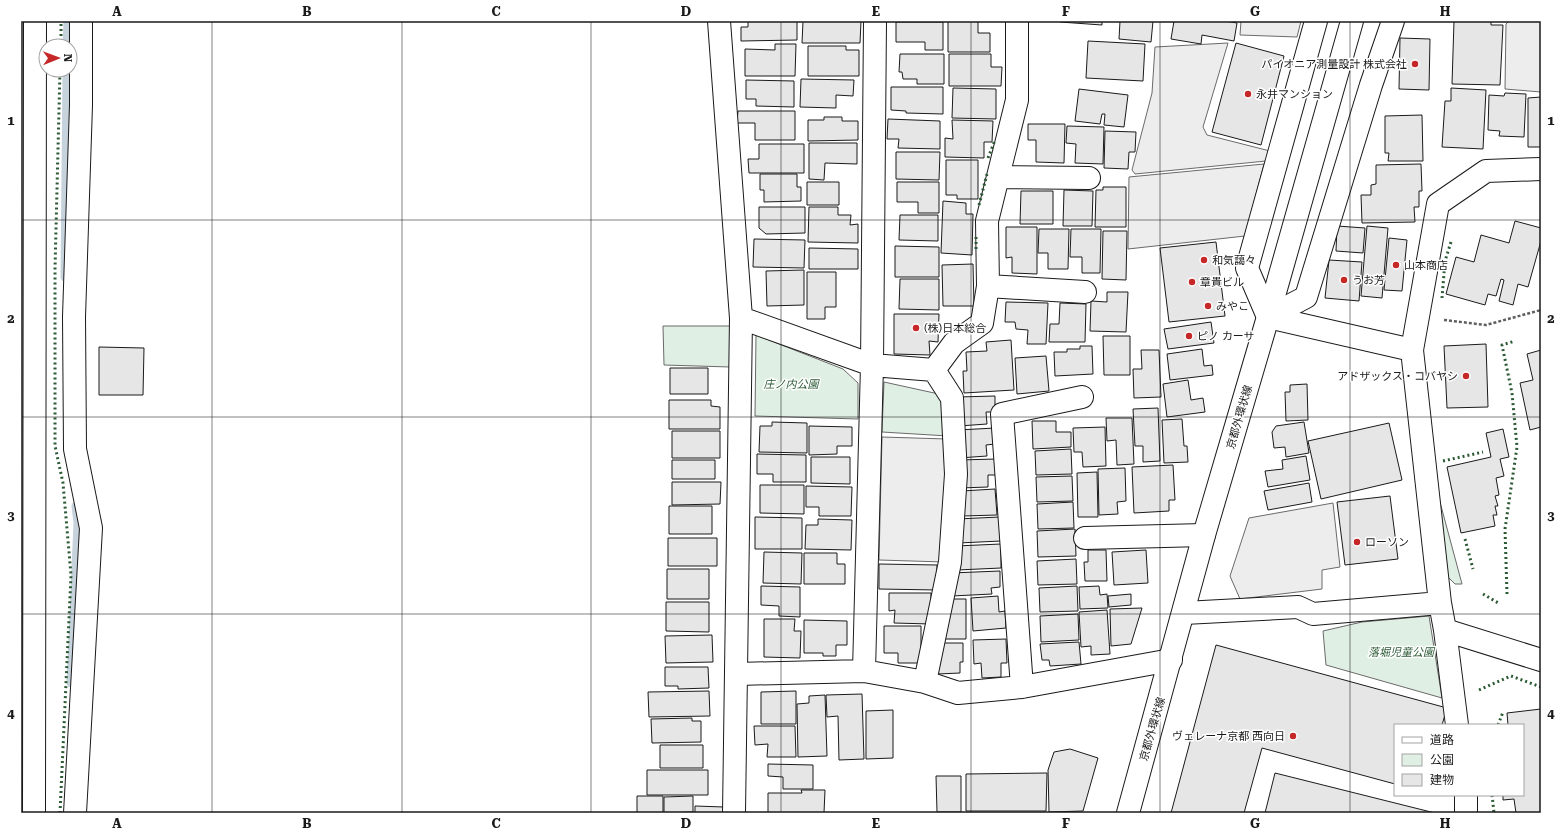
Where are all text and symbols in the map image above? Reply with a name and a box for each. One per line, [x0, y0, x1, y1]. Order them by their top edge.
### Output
text: A [112, 4, 122, 19]
text: B [302, 4, 312, 19]
text: C [491, 4, 501, 19]
text: D [681, 4, 691, 19]
text: E [872, 4, 880, 19]
text: F [1062, 4, 1070, 19]
text: G [1250, 4, 1260, 19]
text: H [1440, 4, 1451, 19]
north arrow [38, 38, 78, 78]
text: N [61, 53, 74, 63]
place label: パイオニア測量設計 株式会社 [1261, 58, 1407, 71]
marker: パイオニア測量設計 株式会社 [1410, 59, 1420, 69]
place label: 永井マンション [1256, 88, 1333, 101]
marker: 永井マンション [1243, 89, 1253, 99]
text: 1 [7, 113, 15, 128]
text: 1 [1547, 113, 1555, 128]
place label: 和気藹々 [1212, 254, 1256, 267]
marker: 和気藹々 [1199, 255, 1209, 265]
place label: 山本商店 [1404, 259, 1448, 272]
marker: 山本商店 [1391, 260, 1401, 270]
place label: うお芳 [1352, 274, 1385, 287]
marker: うお芳 [1339, 275, 1349, 285]
place label: 章貴ビル [1200, 276, 1244, 289]
marker: 章貴ビル [1187, 277, 1197, 287]
place label: みやこ [1216, 300, 1249, 313]
marker: みやこ [1203, 301, 1213, 311]
text: 2 [7, 311, 15, 326]
text: 2 [1547, 311, 1555, 326]
place label: (株)日本総合 [924, 322, 986, 335]
marker: (株)日本総合 [911, 323, 921, 333]
place label: ピノ カーサ [1197, 330, 1255, 343]
marker: ピノ カーサ [1184, 331, 1194, 341]
place label: アドザックス・コバヤシ [1337, 370, 1458, 383]
marker: アドザックス・コバヤシ [1461, 371, 1471, 381]
park label: 庄ノ内公園 [764, 378, 820, 391]
street label: 京都外環状線 [1224, 384, 1255, 451]
text: 3 [7, 508, 15, 523]
text: 3 [1547, 508, 1555, 523]
place label: ローソン [1365, 536, 1409, 549]
marker: ローソン [1352, 537, 1362, 547]
park label: 落堀児童公園 [1368, 646, 1436, 659]
street label: 京都外環状線 [1137, 696, 1168, 763]
text: 4 [7, 706, 15, 721]
text: 4 [1547, 706, 1555, 721]
legend [1394, 724, 1524, 796]
place label: ヴェレーナ京都 西向日 [1172, 730, 1285, 743]
marker: ヴェレーナ京都 西向日 [1288, 731, 1298, 741]
text: 道路 [1430, 733, 1454, 747]
text: 公園 [1430, 753, 1454, 767]
text: 建物 [1430, 773, 1454, 787]
text: A [112, 816, 122, 831]
text: B [302, 816, 312, 831]
text: C [491, 816, 501, 831]
text: D [681, 816, 691, 831]
text: E [872, 816, 880, 831]
text: F [1062, 816, 1070, 831]
text: G [1250, 816, 1260, 831]
text: H [1440, 816, 1451, 831]

